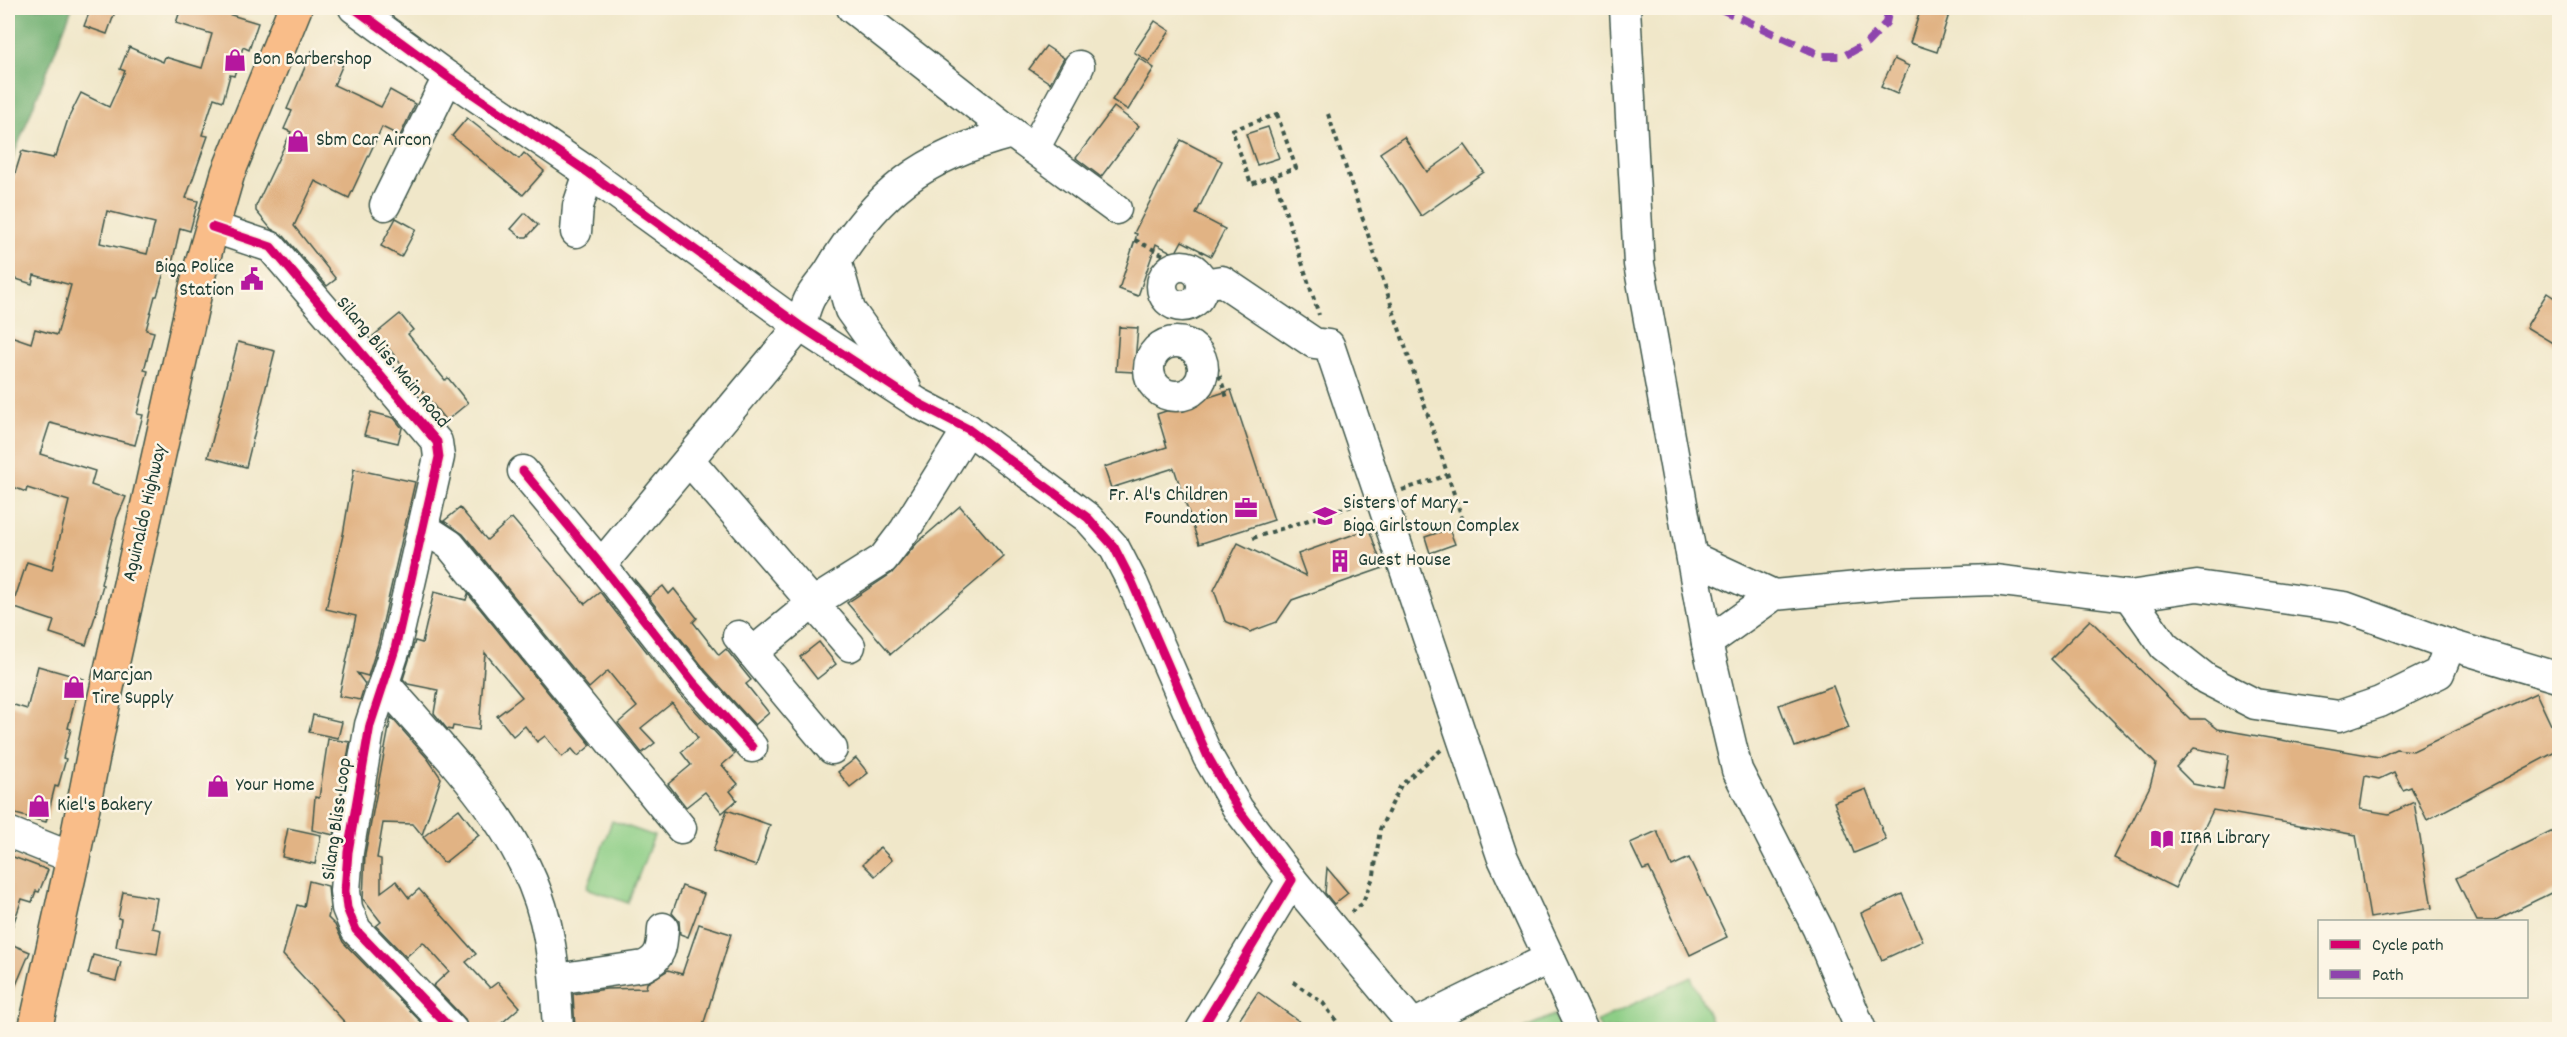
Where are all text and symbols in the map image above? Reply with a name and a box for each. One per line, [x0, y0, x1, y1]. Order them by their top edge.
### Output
place label: Bon Barbershop [253, 46, 372, 74]
shop icon: Bon Barbershop [222, 47, 248, 73]
place label: Sbm Car Aircon [316, 127, 431, 155]
shop icon: Sbm Car Aircon [285, 128, 311, 154]
place label: Biga Police Station [155, 254, 234, 305]
public building icon: Biga Police Station [239, 266, 265, 292]
street label: Silang Bliss Main Road [328, 291, 456, 435]
street label: Aguinaldo Highway [117, 441, 176, 585]
place label: Fr. Al's Children Foundation [1109, 482, 1228, 533]
place label: Sisters of Mary - Biga Girlstown Complex [1343, 490, 1519, 541]
office icon: Fr. Al's Children Foundation [1233, 495, 1259, 521]
school or university icon: Sisters of Mary - Biga Girlstown Complex [1312, 503, 1338, 529]
place label: Guest House [1358, 547, 1451, 575]
building icon: Guest House [1327, 548, 1353, 574]
place label: Marcjan Tire Supply [92, 662, 174, 713]
shop icon: Marcjan Tire Supply [61, 674, 87, 700]
street label: Silang Bliss Loop [316, 756, 360, 882]
place label: Your Home [236, 772, 315, 800]
shop icon: Your Home [205, 773, 231, 799]
place label: Kiel's Bakery [57, 792, 153, 820]
shop icon: Kiel's Bakery [26, 793, 52, 819]
place label: IIRR Library [2180, 825, 2270, 853]
library icon: IIRR Library [2149, 826, 2175, 852]
legend [2318, 920, 2528, 998]
text: Cycle path [2372, 934, 2443, 959]
text: Path [2372, 964, 2404, 989]

